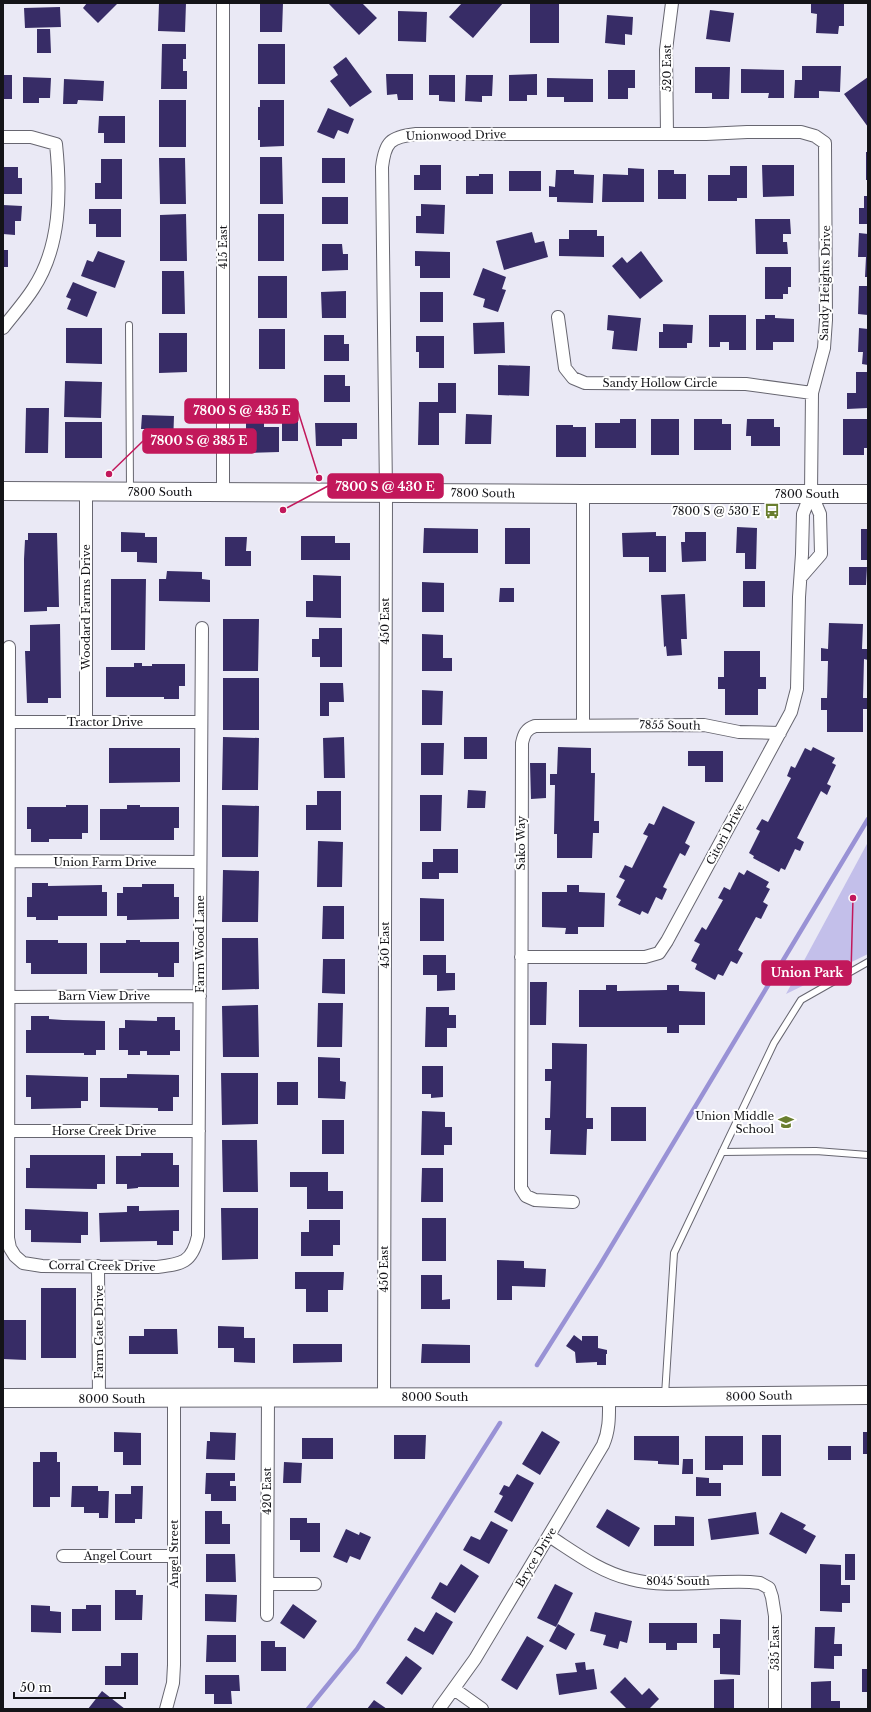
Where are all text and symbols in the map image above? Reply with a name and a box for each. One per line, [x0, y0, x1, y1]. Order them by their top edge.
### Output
street label: 520 East [660, 44, 674, 92]
street label: Unionwood Drive [406, 127, 506, 143]
street label: 415 East [216, 224, 230, 269]
street label: Sandy Heights Drive [817, 225, 833, 341]
street label: Sandy Hollow Circle [603, 376, 717, 390]
callout: 7800 S @ 435 E [185, 399, 298, 423]
text: 7800 S @ 435 E [193, 403, 291, 418]
callout: 7800 S @ 385 E [143, 429, 256, 453]
text: 7800 S @ 385 E [151, 433, 247, 448]
callout: 7800 S @ 430 E [328, 474, 443, 498]
text: 7800 S @ 430 E [335, 479, 435, 494]
street label: 7800 South [128, 485, 193, 499]
street label: 7800 South [451, 485, 516, 501]
street label: 7800 South [775, 487, 840, 501]
bus stop icon: 7800 S @ 530 E [763, 502, 781, 520]
place label: 7800 S @ 530 E [672, 504, 760, 518]
street label: Woodard Farms Drive [79, 544, 93, 671]
street label: 450 East [378, 597, 392, 644]
street label: Tractor Drive [67, 715, 143, 729]
street label: 7855 South [639, 717, 701, 733]
street label: Citori Drive [703, 801, 747, 867]
street label: Sako Way [514, 816, 528, 870]
street label: Union Farm Drive [53, 855, 157, 869]
street label: Farm Wood Lane [193, 895, 207, 993]
street label: 450 East [378, 921, 392, 968]
callout: Union Park [762, 961, 851, 985]
text: Union Park [771, 965, 844, 980]
street label: Barn View Drive [58, 989, 150, 1003]
place label: Union Middle School [695, 1109, 774, 1136]
school or university icon: Union Middle School [777, 1113, 795, 1131]
street label: Horse Creek Drive [52, 1124, 156, 1138]
street label: 450 East [377, 1245, 391, 1292]
street label: Corral Creek Drive [48, 1258, 156, 1274]
street label: Farm Gate Drive [92, 1285, 106, 1379]
street label: 8000 South [725, 1388, 793, 1404]
street label: 8000 South [402, 1390, 469, 1404]
street label: 8000 South [79, 1392, 146, 1406]
street label: 420 East [260, 1466, 274, 1515]
street label: Angel Street [167, 1519, 181, 1589]
street label: Bryce Drive [513, 1525, 559, 1589]
street label: Angel Court [83, 1549, 153, 1563]
street label: 8045 South [646, 1574, 710, 1588]
street label: 535 East [768, 1624, 782, 1671]
scale bar [14, 1674, 125, 1700]
text: 50 m [20, 1680, 52, 1695]

